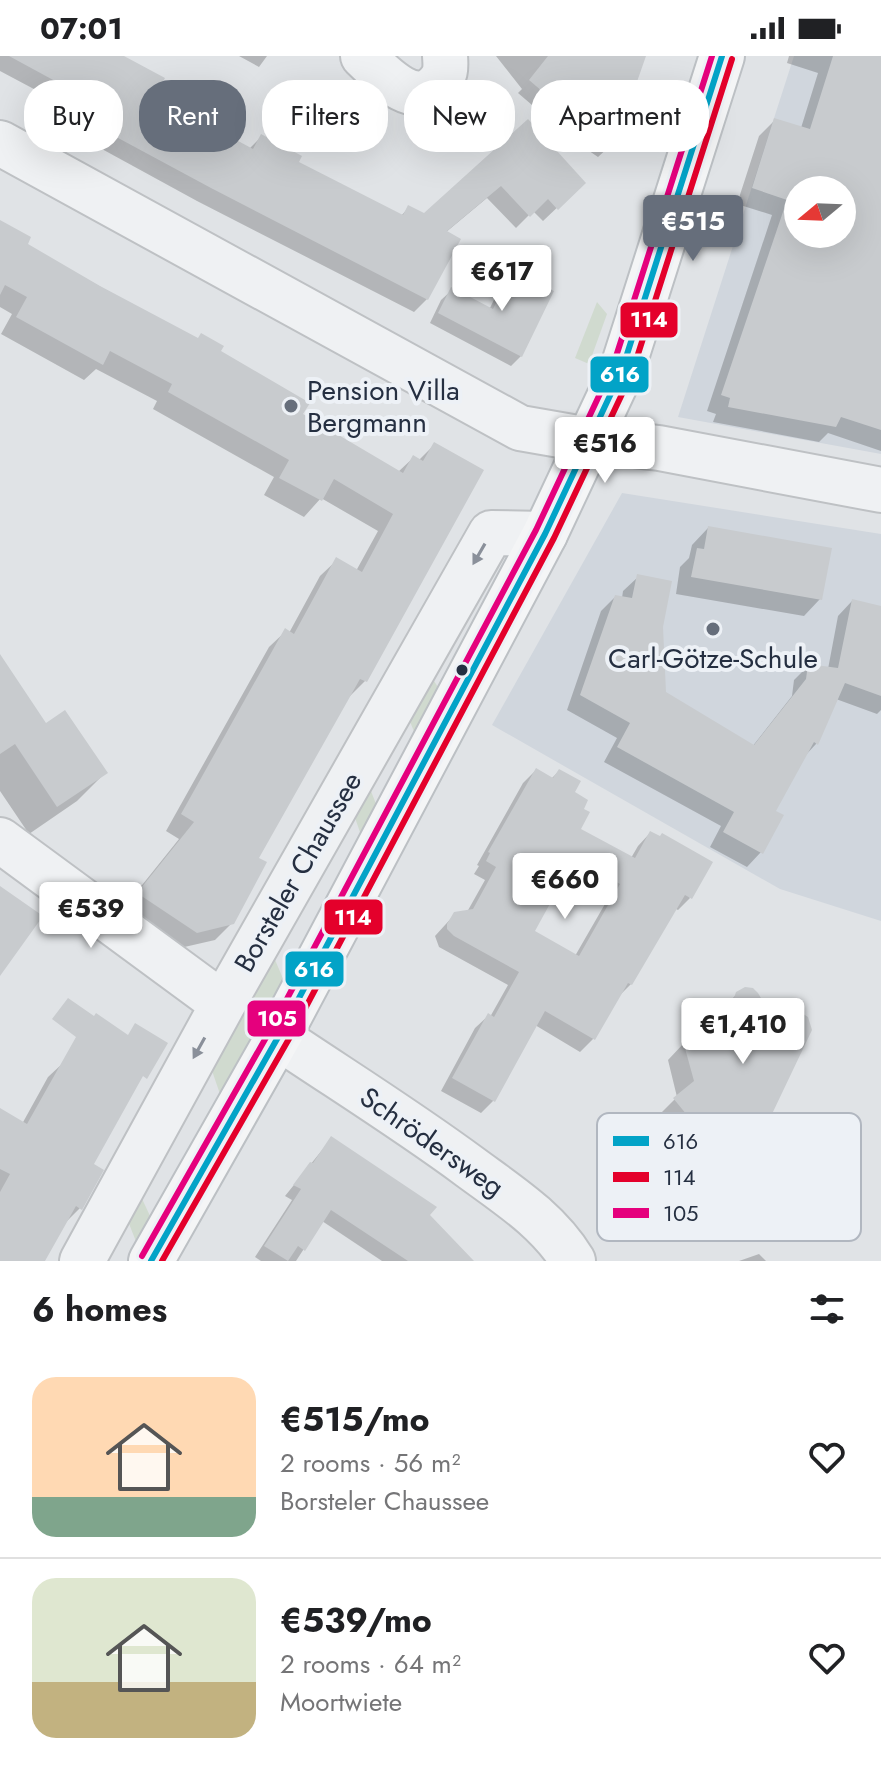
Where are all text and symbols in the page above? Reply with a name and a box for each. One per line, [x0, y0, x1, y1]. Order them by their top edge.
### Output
text: 07:01 [40, 7, 123, 50]
chip: Buy [24, 80, 123, 152]
chip: Rent [139, 80, 246, 152]
chip: Filters [262, 80, 388, 152]
chip: New [404, 80, 515, 152]
chip: Apartment [531, 80, 709, 152]
north arrow [784, 176, 856, 248]
map controls [784, 176, 856, 248]
pin: €515 [646, 195, 740, 263]
text: €515 [661, 202, 725, 240]
pin: €617 [455, 245, 549, 313]
text: €617 [470, 252, 534, 290]
line badge: 114 [619, 301, 679, 339]
text: 114 [630, 303, 668, 335]
line badge: 616 [589, 355, 650, 394]
text: 616 [600, 358, 640, 390]
place label: Pension Villa Bergmann [307, 370, 460, 443]
marker: Pension Villa Bergmann [282, 397, 300, 415]
pin: €516 [558, 417, 652, 485]
text: €516 [573, 424, 637, 462]
one-way arrow [472, 543, 486, 565]
marker: Carl-Götze-Schule [704, 620, 722, 638]
place label: Carl-Götze-Schule [608, 638, 818, 679]
unlabelled marker [454, 662, 470, 678]
street label: Borsteler Chaussee [224, 764, 372, 980]
pin: €660 [518, 853, 612, 921]
text: €660 [530, 860, 600, 898]
pin: €539 [44, 882, 138, 950]
text: €539 [57, 889, 125, 927]
line badge: 114 [323, 898, 384, 936]
text: 114 [334, 901, 372, 933]
line badge: 616 [284, 950, 345, 988]
text: 616 [294, 953, 334, 985]
pin: €1,410 [678, 998, 808, 1066]
line badge: 105 [246, 999, 307, 1038]
text: 105 [257, 1002, 297, 1034]
text: €1,410 [699, 1005, 787, 1043]
one-way arrow [192, 1037, 206, 1059]
street label: Schrödersweg [351, 1077, 513, 1207]
legend [597, 1113, 861, 1241]
text: 616 [663, 1125, 698, 1157]
text: 114 [663, 1161, 696, 1193]
text: 105 [663, 1197, 699, 1229]
text: 6 homes [32, 1285, 167, 1334]
icon: filters [805, 1287, 849, 1331]
text: €515/mo [280, 1395, 430, 1444]
icon: home [96, 1409, 192, 1505]
icon: heart [805, 1435, 849, 1479]
text: 2 rooms · 56 m² [280, 1444, 460, 1482]
text: Borsteler Chaussee [280, 1482, 489, 1520]
text: €539/mo [280, 1596, 432, 1645]
icon: home [96, 1610, 192, 1706]
icon: heart [805, 1636, 849, 1680]
text: 2 rooms · 64 m² [280, 1645, 461, 1683]
text: Moortwiete [280, 1683, 402, 1721]

